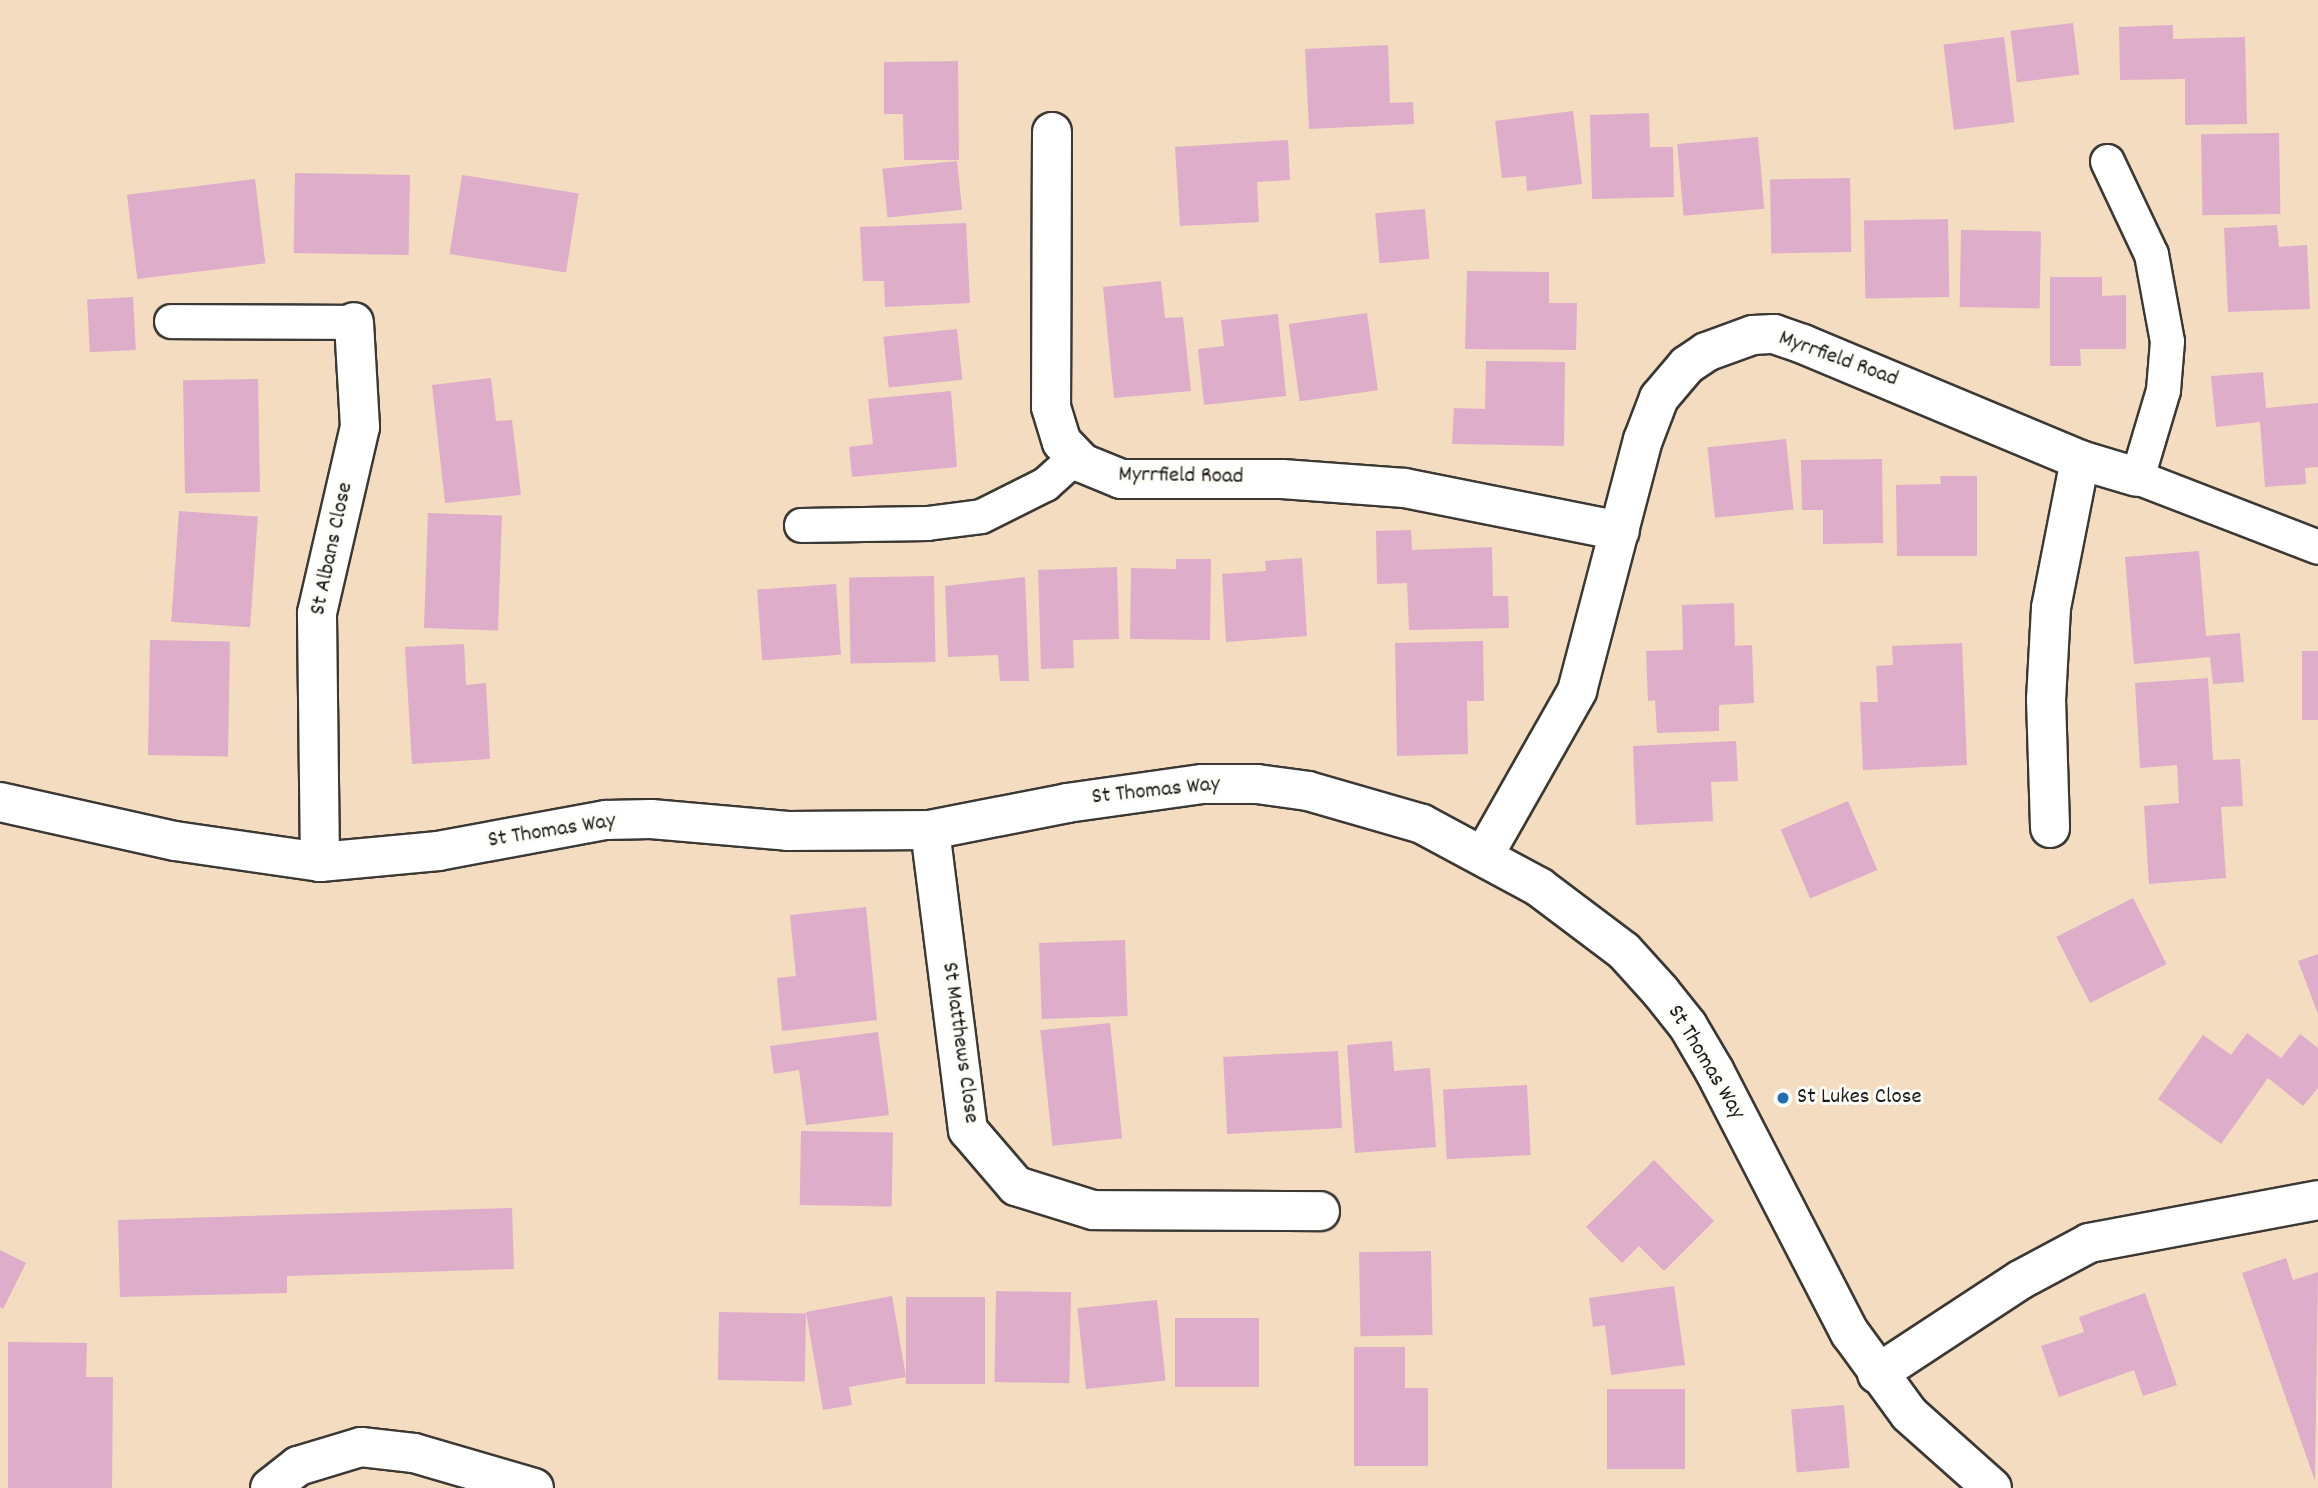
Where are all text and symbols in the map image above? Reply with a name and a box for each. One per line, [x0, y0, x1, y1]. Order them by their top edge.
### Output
street label: Myrrfield Road [1774, 326, 1902, 394]
street label: Myrrfield Road [1118, 462, 1244, 492]
street label: St Albans Close [305, 480, 361, 618]
street label: St Thomas Way [1091, 772, 1221, 812]
street label: St Thomas Way [486, 808, 618, 856]
street label: St Matthews Close [934, 961, 984, 1125]
street label: St Thomas Way [1660, 1001, 1750, 1125]
place label: St Lukes Close [1797, 1084, 1922, 1112]
marker: St Lukes Close [1775, 1090, 1791, 1106]

